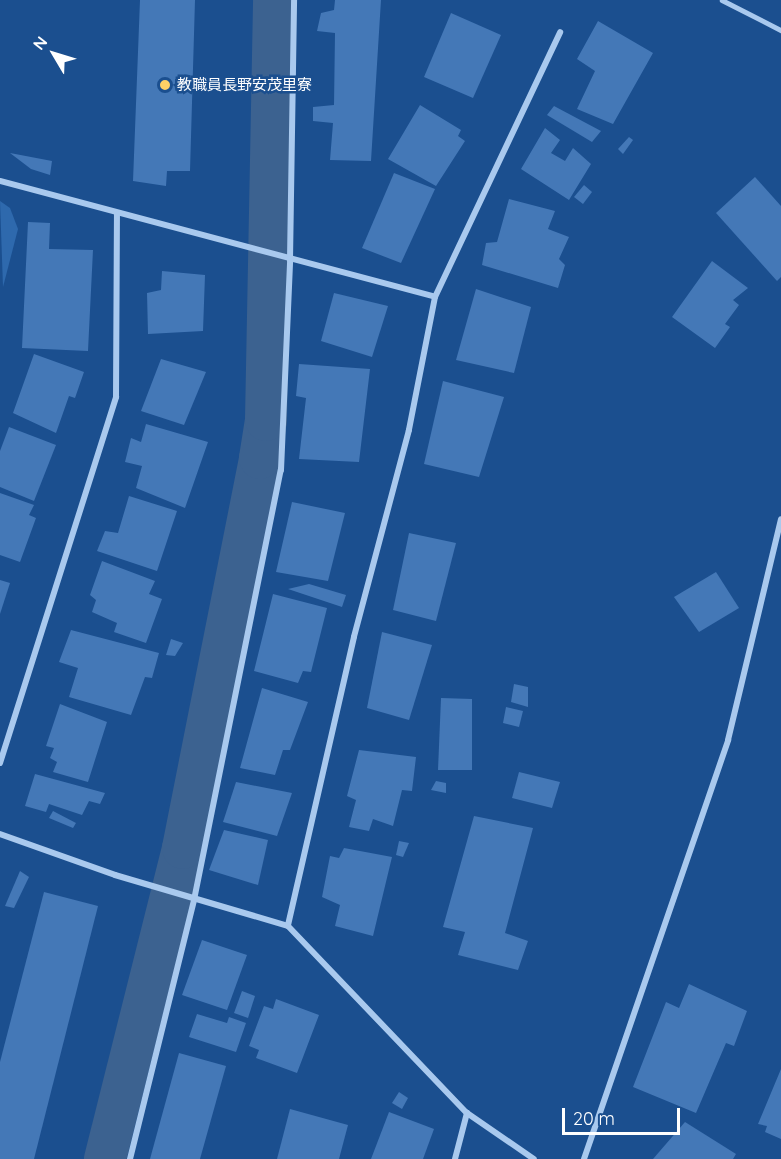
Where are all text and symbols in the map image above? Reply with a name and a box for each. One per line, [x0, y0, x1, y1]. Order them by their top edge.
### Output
north arrow [24, 24, 84, 84]
text: N [28, 32, 51, 54]
place label: 教職員長野安茂里寮 [177, 76, 312, 94]
marker: 教職員長野安茂里寮 [158, 78, 172, 92]
scale bar [565, 1096, 684, 1134]
text: 20 m [573, 1107, 615, 1130]

